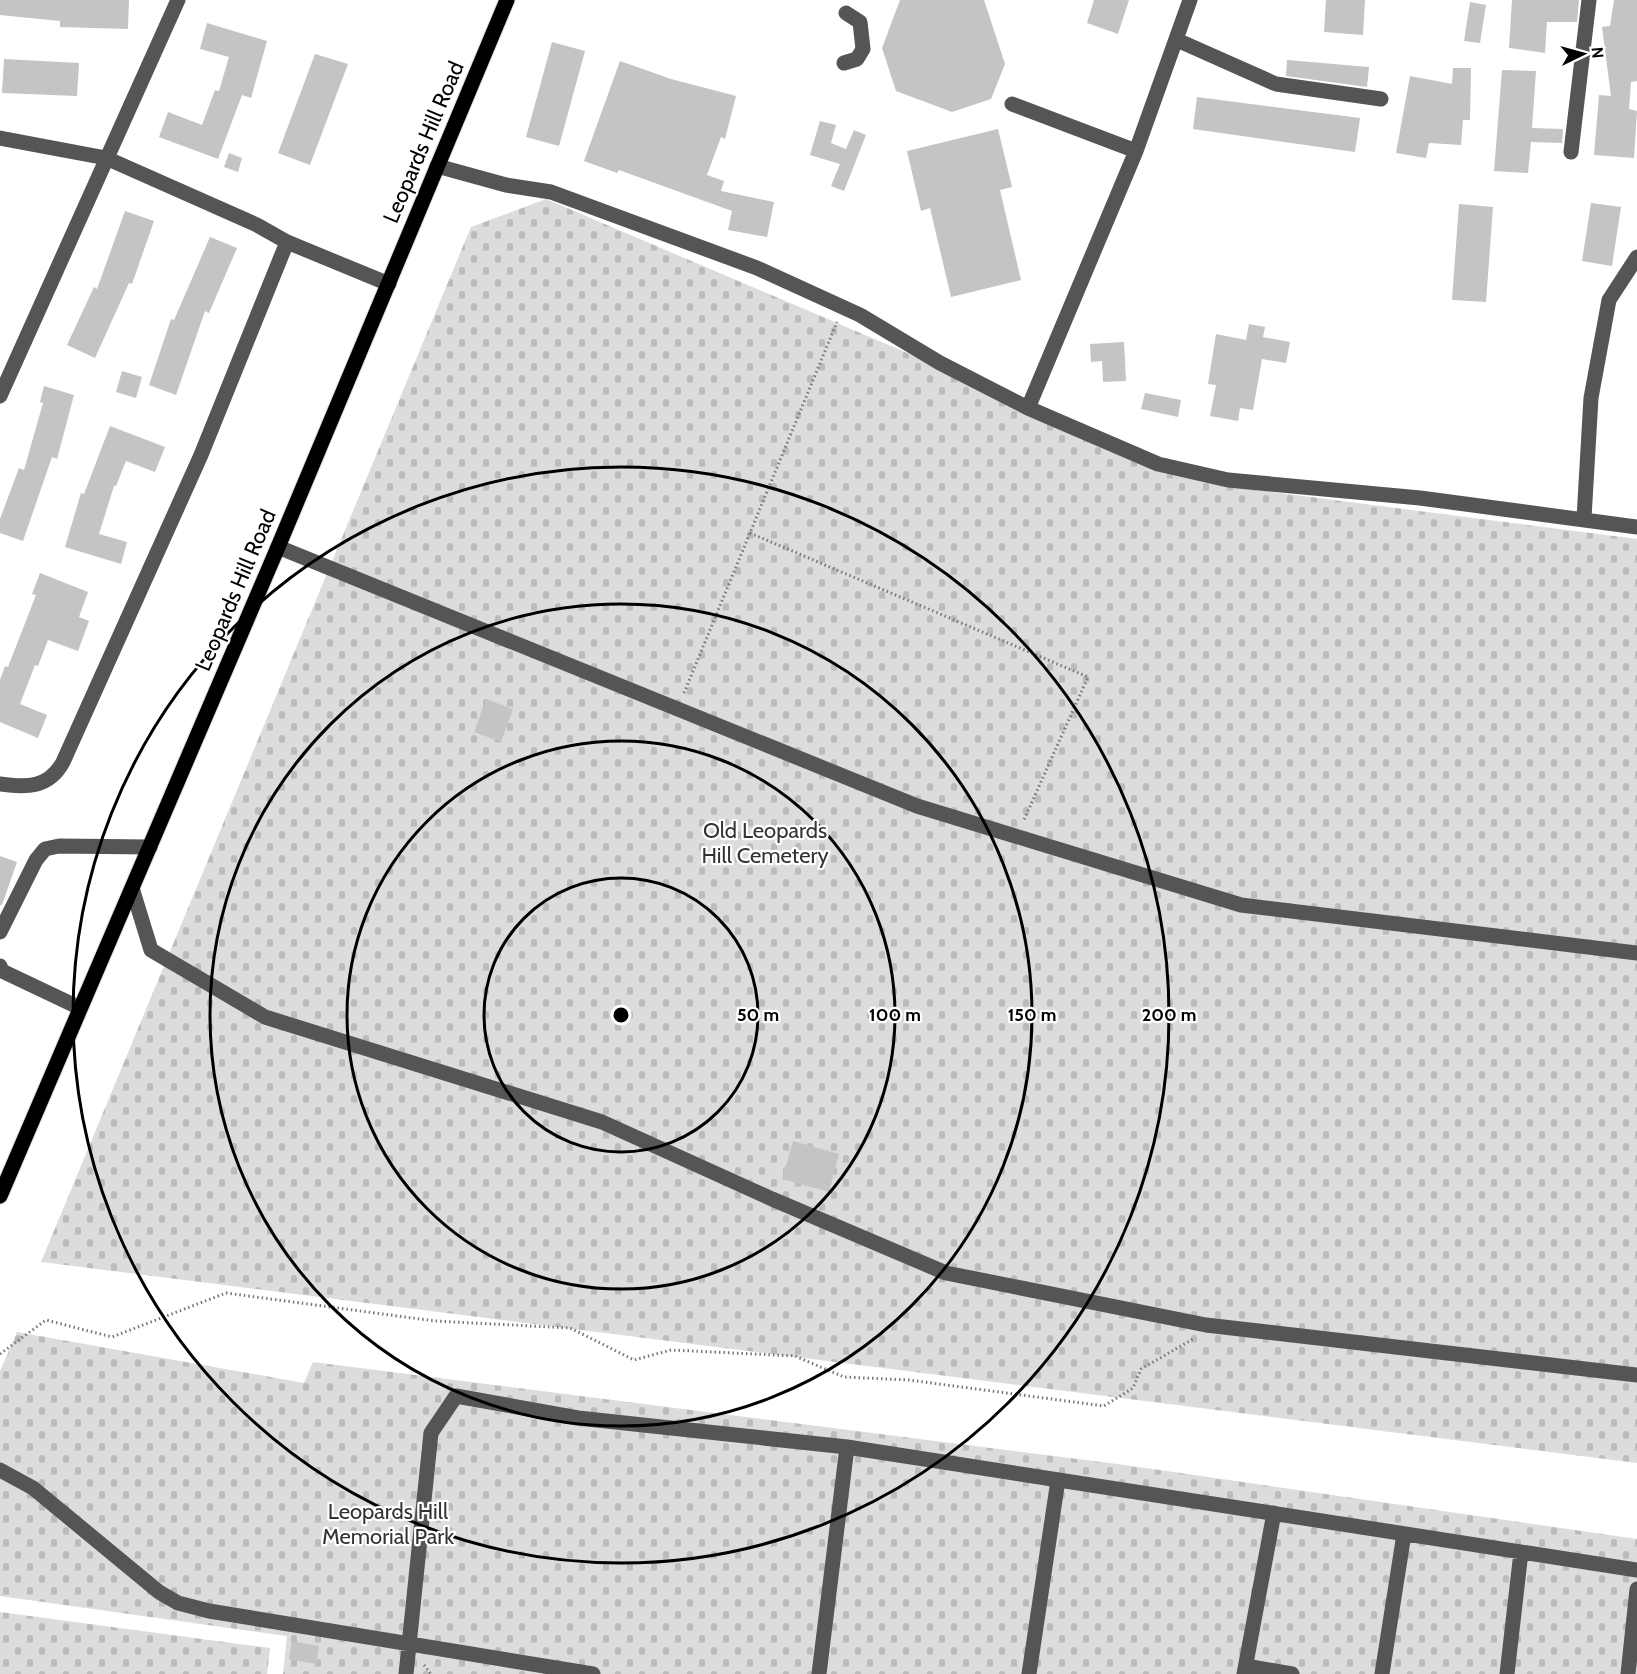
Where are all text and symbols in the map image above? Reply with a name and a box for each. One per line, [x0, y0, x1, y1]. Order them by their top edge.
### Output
north arrow [1553, 24, 1613, 84]
text: N [1587, 46, 1607, 59]
street label: Leopards Hill Road [377, 57, 470, 227]
street label: Leopards Hill Road [189, 505, 282, 675]
park label: Old Leopards Hill Cemetery [701, 817, 829, 869]
text: 50 m [737, 1004, 779, 1026]
text: 100 m [869, 1004, 921, 1026]
text: 150 m [1008, 1004, 1056, 1026]
text: 200 m [1142, 1004, 1196, 1026]
centre of rings [611, 1005, 631, 1025]
park label: Leopards Hill Memorial Park [322, 1498, 454, 1550]

